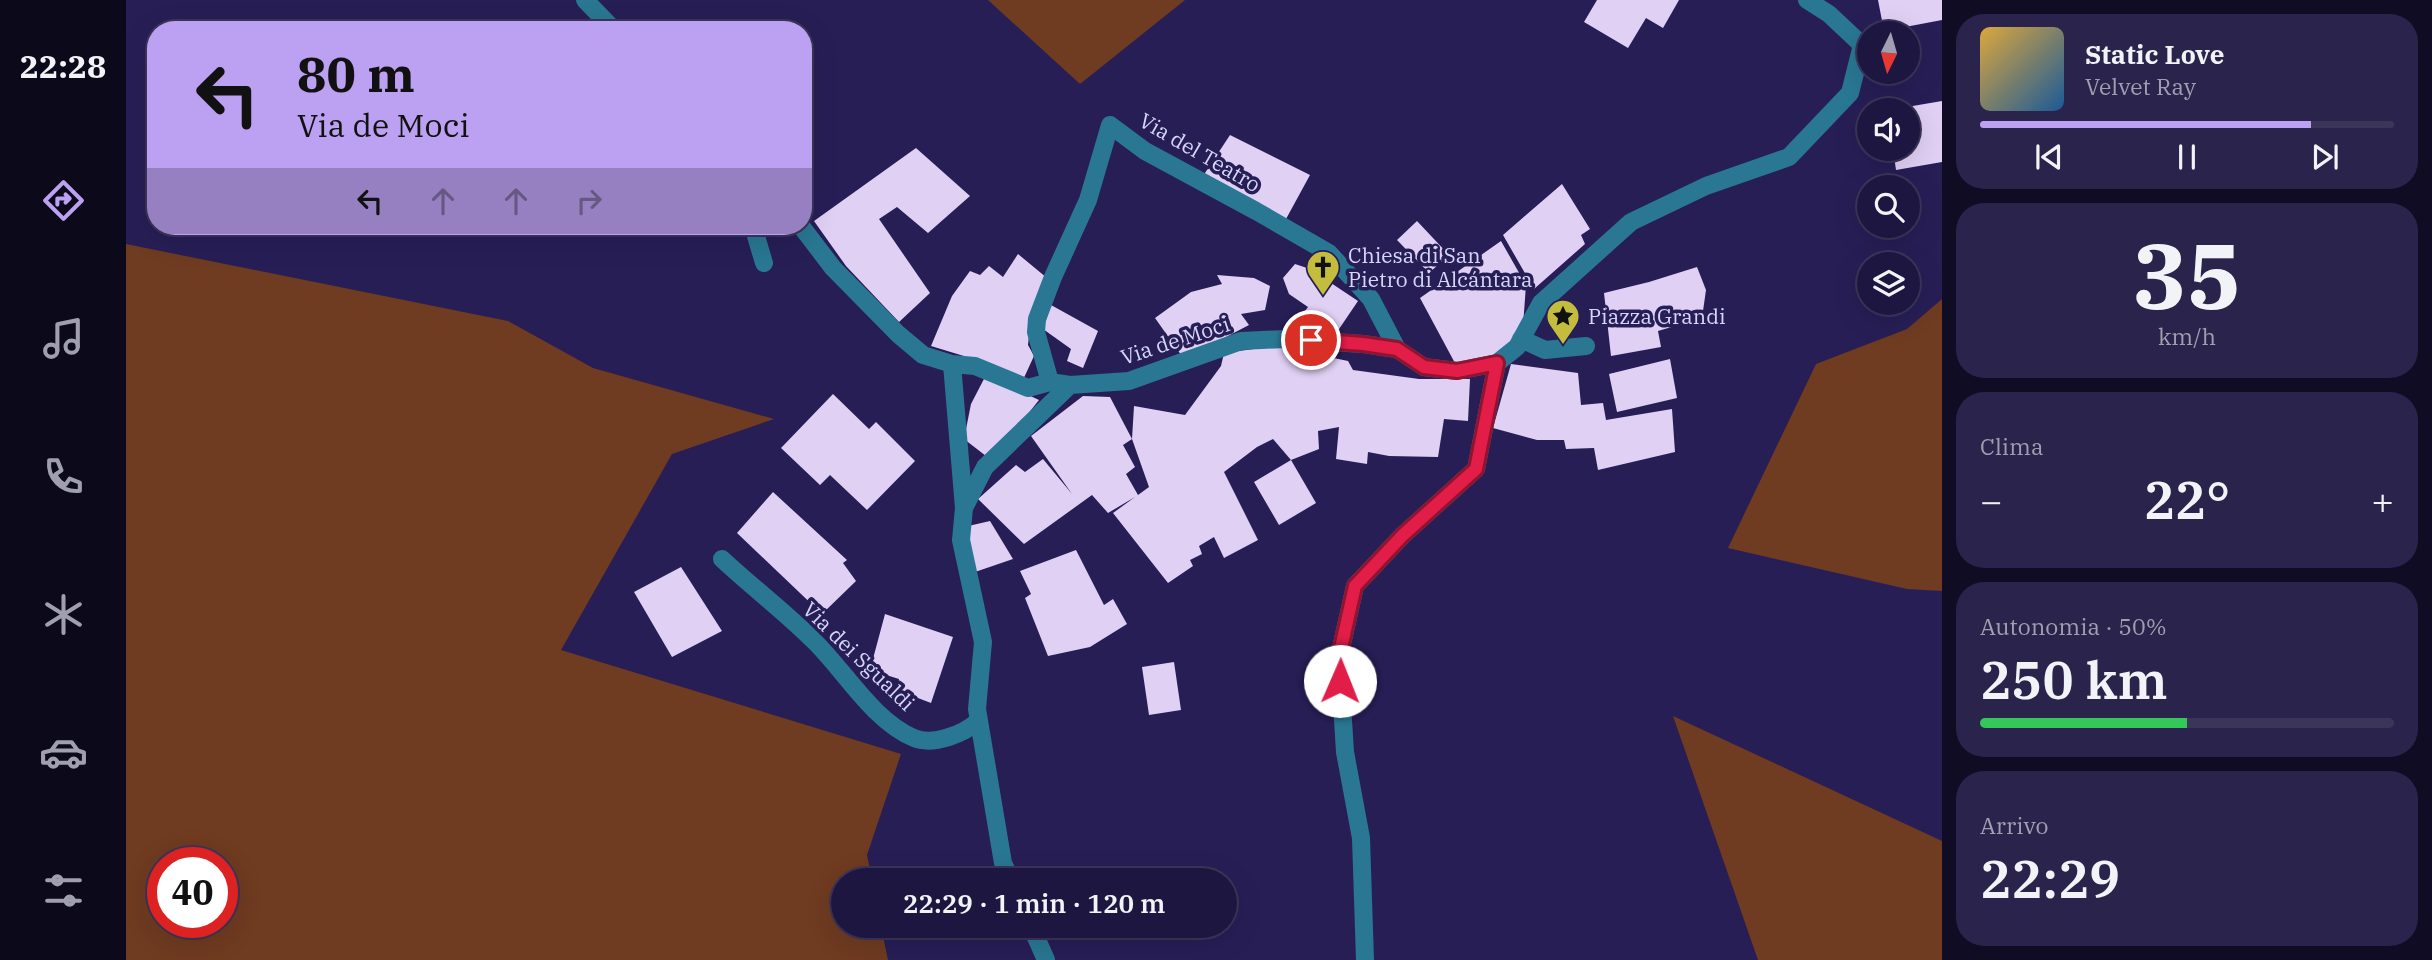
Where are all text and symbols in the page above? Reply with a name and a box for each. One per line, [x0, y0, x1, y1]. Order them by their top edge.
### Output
north arrow [1857, 21, 1920, 84]
map controls [1857, 21, 1920, 315]
text: Static Love [2085, 37, 2224, 71]
text: 80 m [297, 42, 415, 105]
text: 22:28 [20, 45, 106, 87]
icon: left [182, 49, 273, 140]
text: Velvet Ray [2085, 71, 2196, 101]
button: sound [1857, 98, 1920, 161]
text: Via de Moci [297, 104, 469, 146]
street label: Via del Teatro [1134, 106, 1266, 198]
icon: previous [2030, 138, 2068, 176]
icon: pause [2168, 138, 2206, 176]
icon: next [2306, 138, 2344, 176]
button: search [1857, 175, 1920, 238]
icon: directions [39, 176, 88, 225]
icon: left [351, 182, 389, 220]
icon: ahead [424, 182, 462, 220]
icon: ahead [497, 182, 535, 220]
icon: right [570, 182, 608, 220]
text: 35 [2132, 216, 2242, 334]
place label: Chiesa di San Pietro di Alcántara [1348, 241, 1532, 293]
church icon: Chiesa di San Pietro di Alcántara [1304, 248, 1342, 297]
button: layers [1857, 252, 1920, 315]
place icon: Piazza Grandi [1544, 297, 1582, 346]
place label: Piazza Grandi [1588, 302, 1726, 330]
street label: Via de Moci [1117, 309, 1233, 371]
pin [1281, 310, 1341, 370]
icon: music [39, 314, 88, 363]
icon: arrive [1292, 321, 1330, 359]
text: km/h [2158, 321, 2216, 351]
text: Clima [1980, 431, 2044, 461]
icon: phone [39, 452, 88, 501]
text: 22° [2144, 466, 2230, 533]
text: − [1980, 476, 2003, 525]
text: + [2371, 476, 2394, 525]
icon: climate [39, 590, 88, 639]
street label: Via dei Sgualdi [797, 595, 921, 717]
text: Autonomia · 50% [1980, 611, 2167, 641]
position arrow [1303, 644, 1377, 718]
text: 250 km [1980, 646, 2168, 713]
icon: car [39, 728, 88, 777]
text: Arrivo [1980, 810, 2048, 840]
text: 22:29 [1980, 845, 2120, 912]
speed limit sign: 40 [147, 847, 238, 938]
icon: filters [39, 866, 88, 915]
text: 22:29 · 1 min · 120 m [903, 886, 1165, 920]

